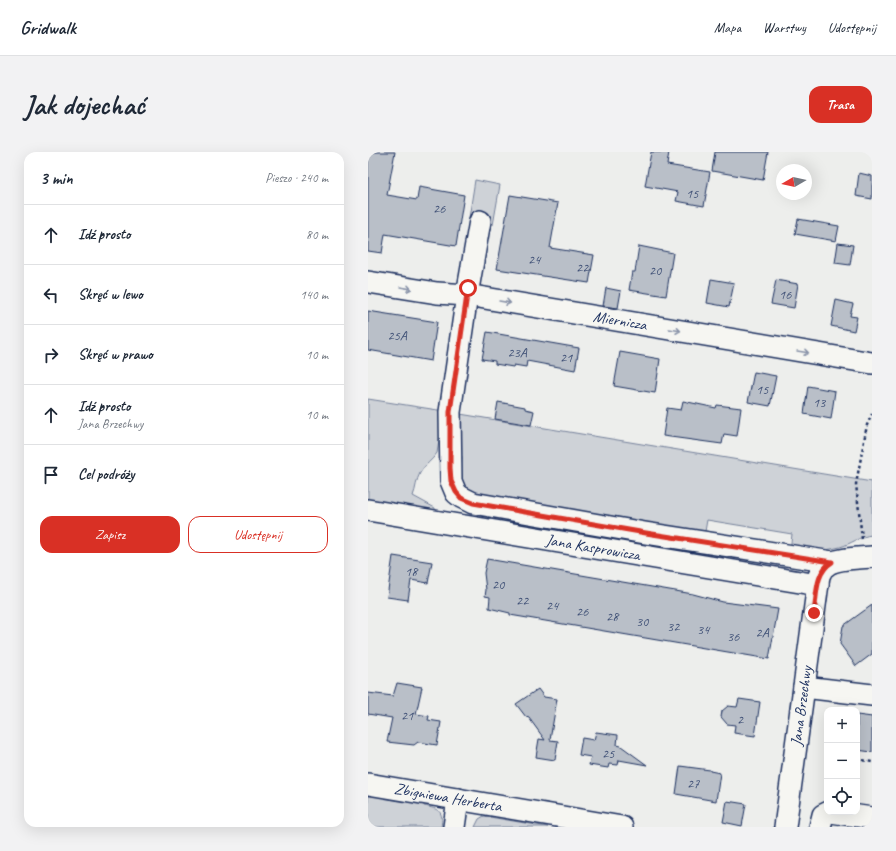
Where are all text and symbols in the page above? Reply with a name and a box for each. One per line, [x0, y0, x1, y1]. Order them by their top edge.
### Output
text: Gridwalk [20, 16, 76, 40]
text: Mapa [714, 19, 741, 36]
text: Warstwy [763, 19, 806, 36]
text: Udostępnij [828, 19, 876, 36]
button: Trasa [809, 86, 872, 123]
text: Jak dojechać [24, 87, 145, 122]
north arrow [776, 164, 812, 200]
text: 3 min [40, 168, 73, 189]
text: Pieszo · 240 m [265, 170, 328, 186]
house number: 15 [686, 185, 699, 202]
house number: 26 [433, 200, 446, 217]
icon: ahead [40, 224, 62, 246]
text: Idź prosto [78, 225, 131, 244]
text: 80 m [306, 227, 328, 243]
house number: 24 [528, 251, 542, 268]
house number: 22 [576, 259, 590, 276]
house number: 20 [649, 262, 663, 279]
route start [459, 279, 477, 297]
icon: left [40, 284, 62, 306]
one-way arrow [400, 284, 413, 292]
text: Skręć w lewo [78, 285, 143, 304]
house number: 16 [779, 286, 792, 303]
text: 140 m [300, 287, 328, 303]
one-way arrow [499, 298, 512, 306]
street label: Miernicza [592, 306, 649, 335]
house number: 25A [387, 327, 408, 344]
one-way arrow [668, 327, 681, 335]
icon: right [40, 344, 62, 366]
house number: 23A [507, 344, 528, 361]
text: Skręć w prawo [78, 345, 153, 364]
text: 10 m [306, 347, 328, 363]
one-way arrow [796, 348, 809, 356]
house number: 21 [560, 349, 573, 366]
house number: 15 [756, 381, 769, 398]
house number: 13 [813, 394, 827, 411]
text: Idź prosto [78, 397, 131, 416]
icon: ahead [40, 404, 62, 426]
text: 10 m [306, 407, 328, 423]
text: Jana Brzechwy [78, 416, 143, 432]
icon: arrive [40, 464, 62, 486]
text: Cel podróży [78, 465, 134, 484]
button: Zapisz [40, 516, 180, 553]
button: Udostępnij [188, 516, 328, 553]
street label: Jana Kasprowicza [543, 530, 643, 565]
house number: 18 [405, 563, 419, 580]
house number: 20 [492, 576, 506, 593]
house number: 22 [516, 592, 530, 609]
house number: 24 [546, 597, 560, 614]
house number: 26 [576, 603, 589, 620]
route end [805, 604, 823, 622]
house number: 28 [606, 608, 620, 625]
house number: 30 [636, 613, 650, 630]
house number: 32 [667, 618, 681, 635]
house number: 34 [697, 621, 711, 638]
house number: 2A [755, 624, 770, 641]
house number: 36 [727, 628, 740, 645]
street label: Jana Brzechwy [786, 664, 817, 748]
house number: 21 [401, 707, 414, 724]
map controls [824, 707, 860, 815]
button: + [824, 707, 860, 743]
house number: 2 [737, 711, 745, 728]
button: − [824, 743, 860, 779]
house number: 25 [602, 745, 615, 762]
house number: 27 [687, 775, 700, 792]
street label: Zbigniewa Herberta [393, 779, 504, 817]
button: locate [824, 779, 860, 815]

